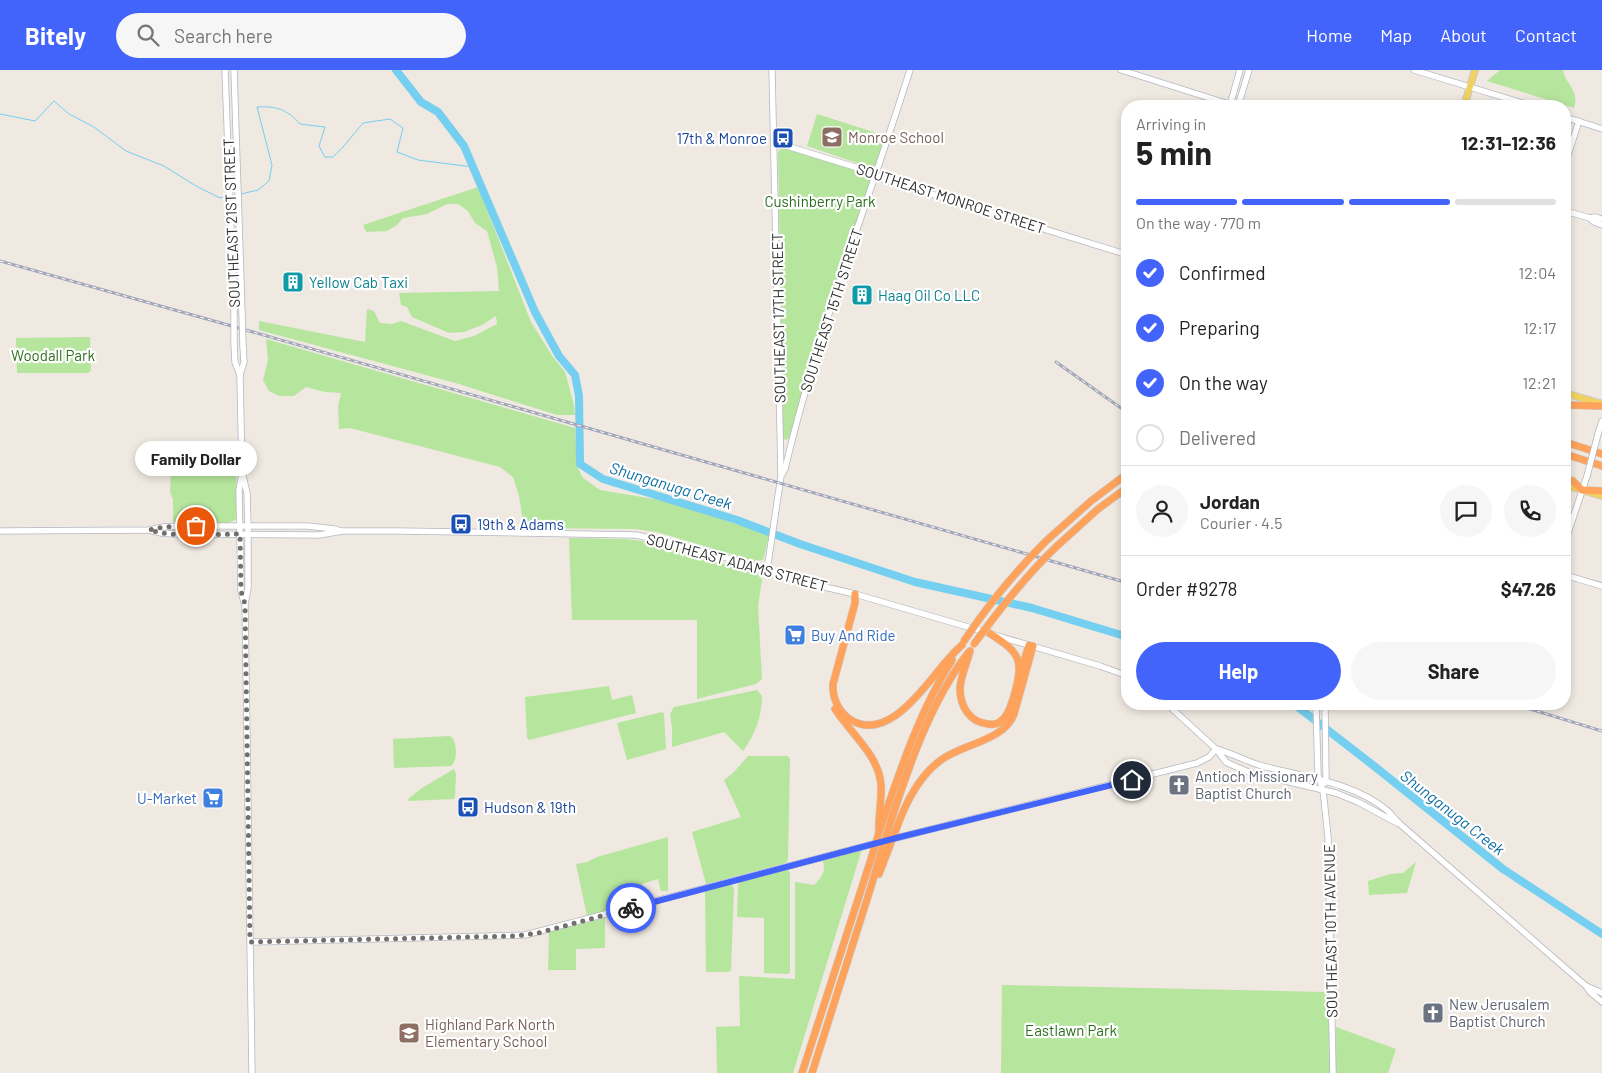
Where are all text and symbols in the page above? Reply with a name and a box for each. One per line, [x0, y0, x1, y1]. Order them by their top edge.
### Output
search box [116, 13, 466, 58]
text: Bitely [25, 21, 86, 50]
icon: search [134, 21, 162, 49]
text: Search here [174, 24, 273, 47]
text: Home [1306, 24, 1352, 46]
text: Map [1380, 24, 1412, 46]
text: About [1440, 24, 1487, 46]
text: Contact [1515, 24, 1577, 46]
text: Arriving in [1136, 114, 1206, 133]
school or university icon: Monroe School [820, 125, 844, 149]
bus stop icon: 17th & Monroe [771, 126, 795, 150]
place label: Monroe School [848, 128, 944, 146]
place label: 17th & Monroe [677, 129, 767, 147]
text: 12:31–12:36 [1461, 131, 1556, 154]
text: 5 min [1136, 133, 1212, 171]
street label: SOUTHEAST 21ST STREET [219, 138, 243, 308]
street label: SOUTHEAST MONROE STREET [854, 159, 1048, 237]
park label: Cushinberry Park [764, 192, 876, 210]
text: On the way · 770 m [1136, 213, 1261, 232]
street label: SOUTHEAST 15TH STREET [796, 226, 866, 394]
street label: SOUTHEAST 17TH STREET [768, 233, 788, 403]
icon: check [1136, 259, 1164, 287]
text: Confirmed [1179, 261, 1266, 284]
text: 12:04 [1519, 263, 1556, 282]
building icon: Yellow Cab Taxi [281, 270, 305, 294]
place label: Yellow Cab Taxi [309, 273, 408, 291]
building icon: Haag Oil Co LLC [850, 283, 874, 307]
place label: Haag Oil Co LLC [878, 286, 980, 304]
icon: check [1136, 314, 1164, 342]
text: Preparing [1179, 316, 1260, 339]
text: 12:17 [1523, 318, 1556, 337]
park label: Woodall Park [11, 346, 95, 364]
icon: check [1136, 369, 1164, 397]
text: On the way [1179, 371, 1268, 394]
text: 12:21 [1522, 373, 1556, 392]
text: Delivered [1179, 426, 1256, 449]
callout: Family Dollar [135, 441, 257, 476]
text: Family Dollar [151, 449, 241, 468]
water label: Shunganuga Creek [608, 457, 735, 513]
button: person [1136, 485, 1188, 537]
button: chat [1440, 485, 1492, 537]
button: phone [1504, 485, 1556, 537]
text: Jordan [1200, 490, 1260, 513]
pin [175, 505, 217, 547]
icon: bag [182, 512, 210, 540]
bus stop icon: 19th & Adams [449, 512, 473, 536]
text: Courier · 4.5 [1200, 513, 1283, 532]
place label: 19th & Adams [477, 515, 564, 533]
street label: SOUTHEAST ADAMS STREET [645, 529, 829, 595]
text: Order #9278 [1136, 577, 1237, 600]
text: $47.26 [1501, 577, 1556, 600]
supermarket icon: Buy And Ride [783, 623, 807, 647]
place label: Buy And Ride [811, 626, 896, 644]
button: Help [1136, 642, 1341, 700]
button: Share [1351, 642, 1556, 700]
pin [1111, 759, 1153, 801]
water label: Shunganuga Creek [1397, 765, 1509, 859]
icon: home [1118, 766, 1146, 794]
place label: Antioch Missionary Baptist Church [1195, 767, 1318, 802]
church icon: Antioch Missionary Baptist Church [1167, 773, 1191, 797]
supermarket icon: U-Market [201, 786, 225, 810]
place label: U-Market [137, 789, 197, 807]
bus stop icon: Hudson & 19th [456, 795, 480, 819]
place label: Hudson & 19th [484, 798, 576, 816]
street label: SOUTHEAST 10TH AVENUE [1319, 844, 1341, 1018]
courier [606, 883, 656, 933]
icon: bike [617, 894, 645, 922]
place label: New Jerusalem Baptist Church [1449, 995, 1550, 1030]
church icon: New Jerusalem Baptist Church [1421, 1001, 1445, 1025]
place label: Highland Park North Elementary School [425, 1015, 555, 1050]
school or university icon: Highland Park North Elementary School [397, 1021, 421, 1045]
park label: Eastlawn Park [1025, 1021, 1117, 1039]

